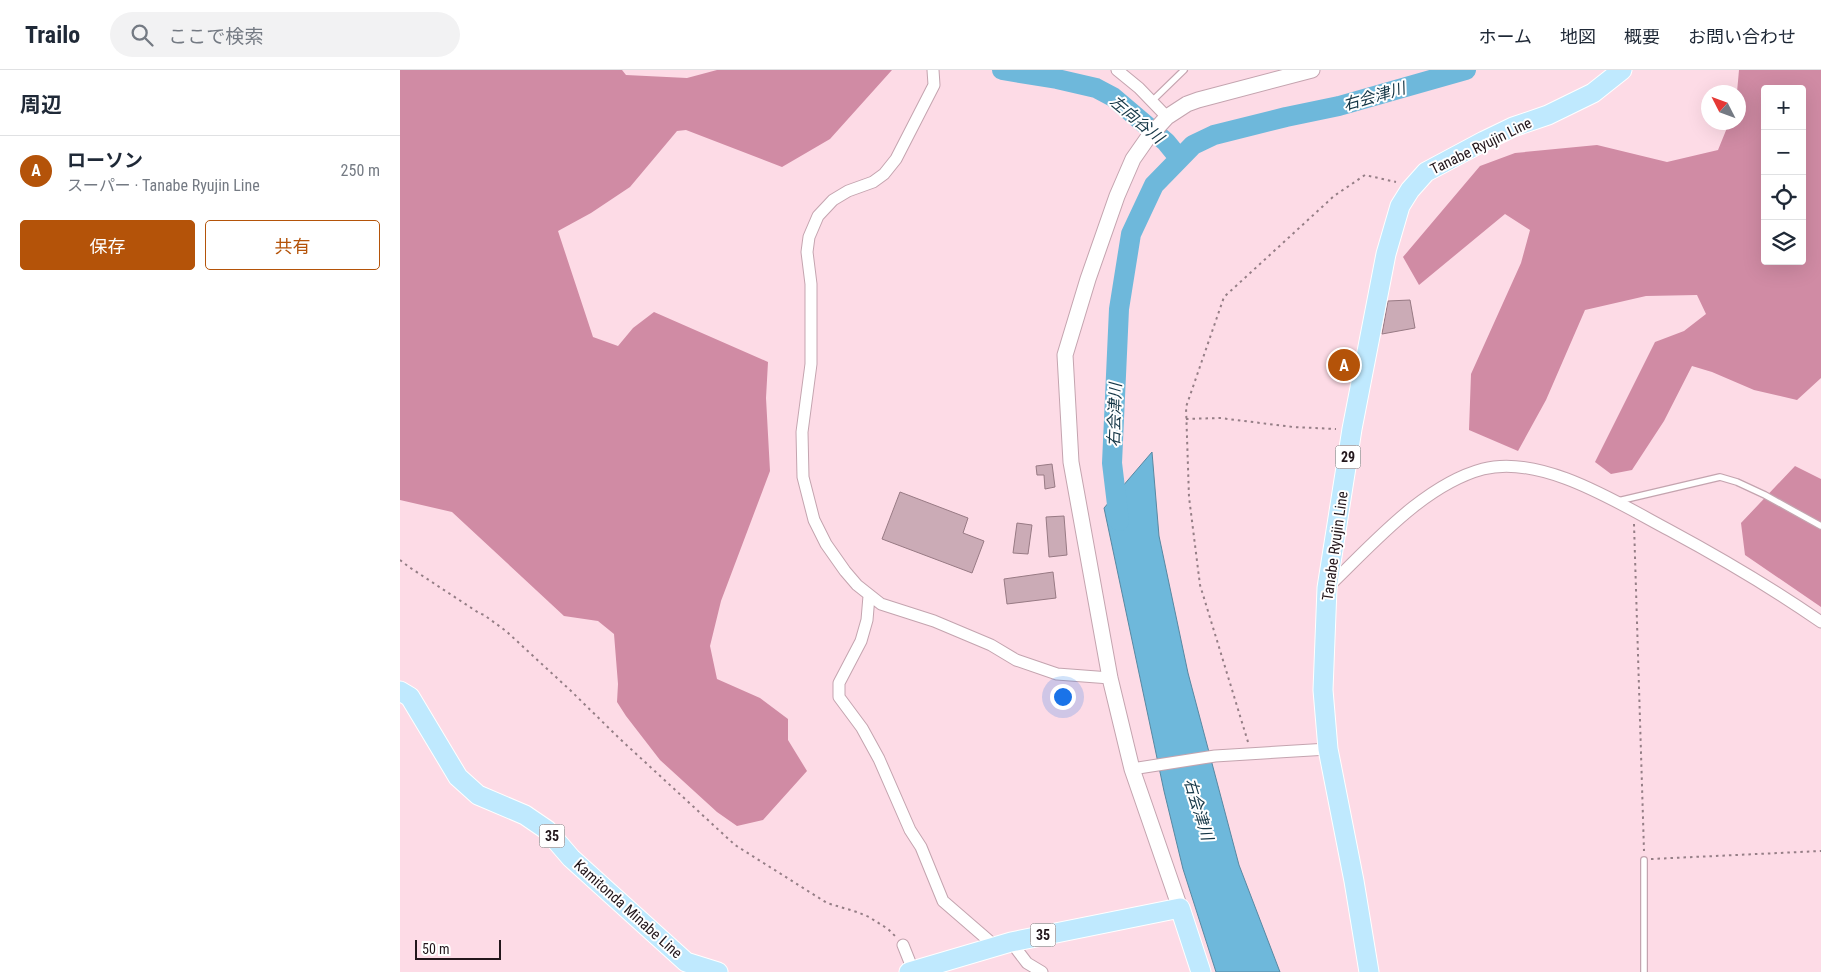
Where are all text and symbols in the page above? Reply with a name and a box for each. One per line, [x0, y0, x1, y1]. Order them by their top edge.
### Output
search box [110, 12, 460, 57]
text: Trailo [25, 21, 80, 49]
icon: search [128, 21, 156, 49]
text: ここで検索 [168, 25, 263, 48]
text: ホーム [1479, 26, 1532, 47]
text: 地図 [1560, 26, 1596, 47]
text: 概要 [1624, 26, 1660, 47]
text: お問い合わせ [1688, 26, 1796, 47]
water label: 右会津川 [1341, 78, 1409, 114]
north arrow [1701, 85, 1746, 130]
map controls [1761, 85, 1806, 265]
button: + [1761, 85, 1806, 130]
water label: 左向谷川 [1106, 92, 1169, 149]
text: 周辺 [20, 93, 62, 117]
street label: Tanabe Ryujin Line [1427, 114, 1535, 178]
button: − [1761, 130, 1806, 175]
text: ローソン [67, 149, 143, 172]
text: A [31, 161, 41, 180]
text: 250 m [341, 161, 380, 180]
button: locate [1761, 175, 1806, 220]
text: スーパー · Tanabe Ryujin Line [67, 176, 260, 195]
button: 保存 [20, 220, 195, 270]
button: 共有 [205, 220, 380, 270]
button: layers [1761, 220, 1806, 265]
pin: A [1328, 346, 1360, 384]
water label: 右会津川 [1104, 381, 1125, 447]
road number: 29 [1336, 446, 1360, 468]
street label: Tanabe Ryujin Line [1318, 490, 1352, 602]
your location [1050, 684, 1076, 710]
water label: 右会津川 [1180, 776, 1218, 844]
road number: 35 [540, 824, 564, 848]
street label: Kamitonda Minabe Line [570, 856, 686, 962]
road number: 35 [1030, 924, 1056, 946]
scale bar [415, 937, 501, 960]
text: 50 m [422, 941, 450, 957]

